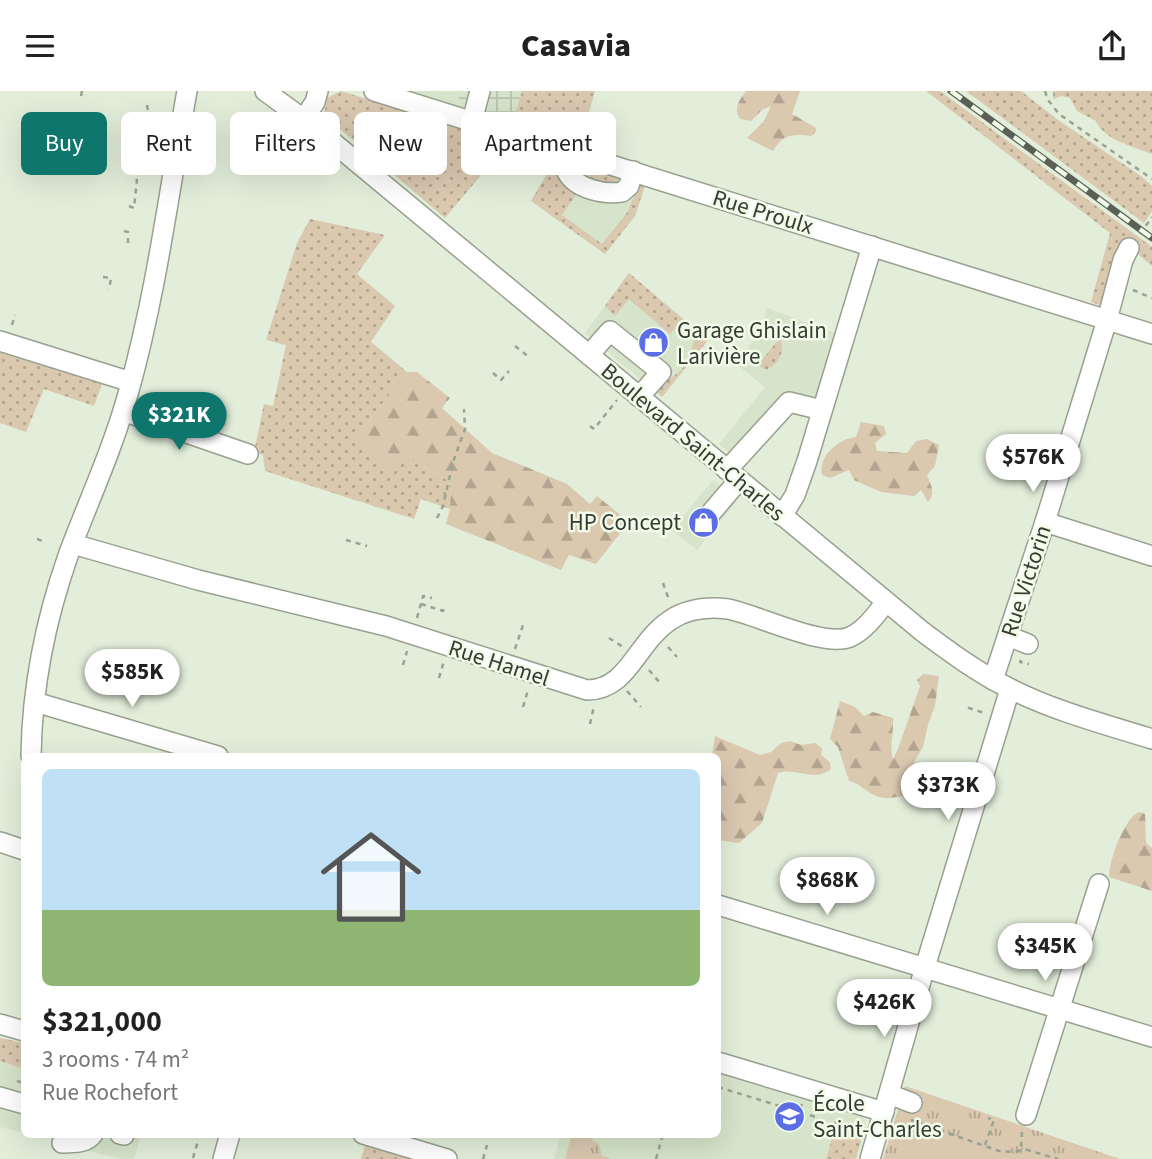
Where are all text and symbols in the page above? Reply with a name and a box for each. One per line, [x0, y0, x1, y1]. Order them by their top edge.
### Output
text: Casavia [521, 23, 631, 69]
icon: menu [21, 27, 59, 65]
icon: share [1093, 27, 1131, 65]
chip: Buy [21, 112, 107, 175]
chip: Rent [121, 112, 216, 175]
chip: Filters [230, 112, 340, 175]
chip: New [354, 112, 447, 175]
chip: Apartment [461, 112, 616, 175]
street label: Rue Proulx [709, 181, 817, 243]
place label: Garage Ghislain Larivière [677, 314, 827, 373]
shop icon: Garage Ghislain Larivière [637, 326, 671, 360]
street label: Boulevard Saint-Charles [594, 355, 792, 529]
pin: $321K [130, 393, 228, 452]
text: $321K [148, 398, 210, 431]
pin: $576K [984, 435, 1082, 494]
text: $576K [1002, 440, 1064, 473]
shop icon: HP Concept [687, 505, 721, 539]
place label: HP Concept [569, 506, 681, 539]
street label: Rue Victorin [992, 521, 1060, 641]
street label: Rue Hamel [444, 631, 554, 695]
pin: $585K [83, 649, 181, 709]
text: $585K [101, 655, 163, 688]
pin: $373K [899, 763, 997, 822]
text: $373K [917, 768, 979, 801]
icon: home [308, 814, 434, 940]
pin: $868K [778, 857, 876, 917]
text: $868K [796, 863, 858, 896]
pin: $345K [996, 923, 1094, 983]
text: $345K [1014, 929, 1076, 962]
pin: $426K [835, 979, 933, 1039]
text: $426K [853, 985, 915, 1018]
text: $321,000 [42, 1000, 162, 1043]
text: 3 rooms · 74 m² [42, 1043, 189, 1076]
text: Rue Rochefort [42, 1076, 178, 1109]
place label: École Saint-Charles [813, 1087, 942, 1146]
school or university icon: École Saint-Charles [773, 1099, 807, 1133]

